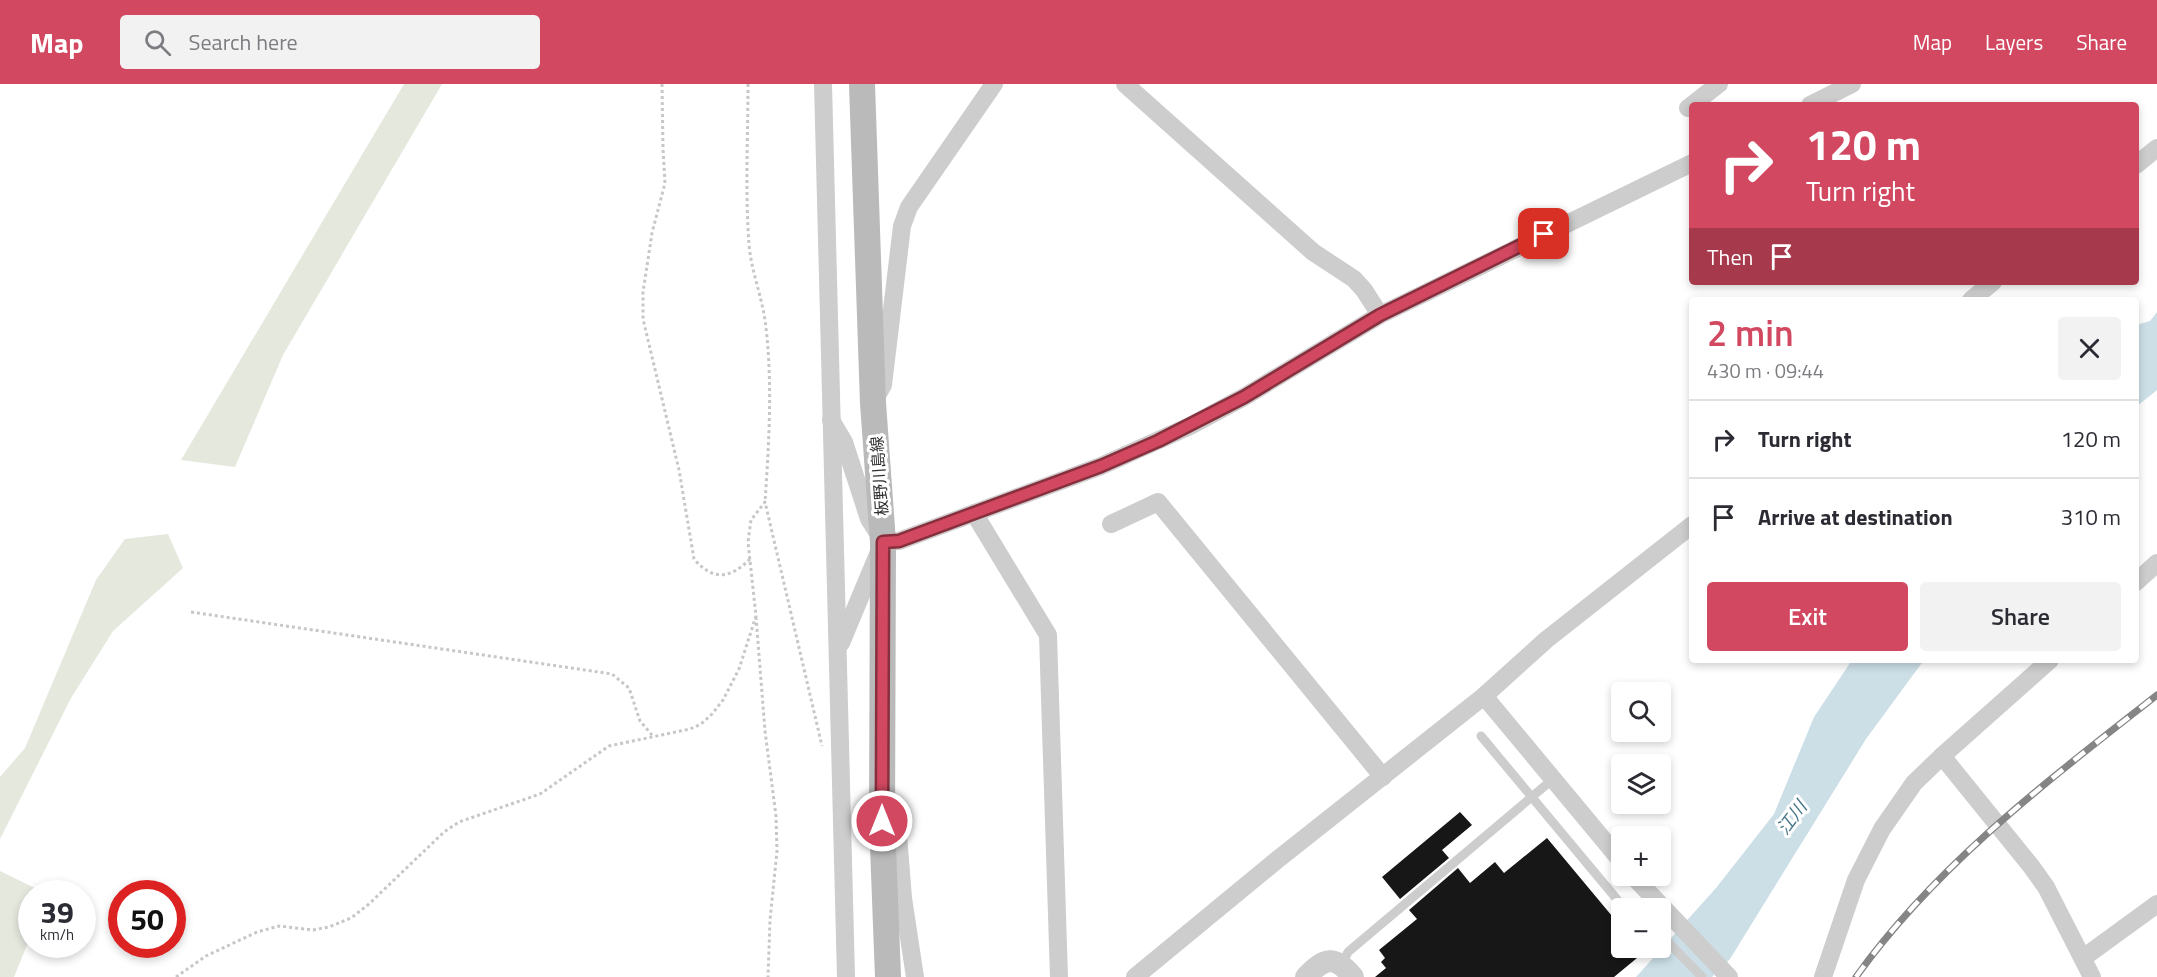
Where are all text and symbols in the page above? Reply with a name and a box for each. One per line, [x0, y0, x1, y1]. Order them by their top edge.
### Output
search box [120, 15, 540, 69]
text: Map [30, 21, 84, 64]
text: Search here [189, 25, 298, 59]
icon: search [141, 26, 174, 59]
text: Map [1913, 26, 1952, 58]
text: Layers [1985, 26, 2043, 58]
text: Share [2076, 26, 2127, 58]
text: 120 m [1806, 112, 1921, 176]
icon: right [1707, 126, 1785, 204]
text: Turn right [1806, 170, 1915, 211]
pin [1518, 208, 1569, 259]
icon: arrive [1527, 217, 1560, 250]
text: Then [1707, 240, 1753, 274]
icon: arrive [1765, 240, 1798, 273]
text: 2 min [1707, 305, 1794, 360]
button: close [2058, 317, 2121, 380]
text: 430 m · 09:44 [1707, 355, 1824, 386]
text: Turn right [1758, 422, 1852, 456]
text: 120 m [2061, 422, 2121, 456]
icon: right [1707, 423, 1740, 456]
street label: 板野川島線 [864, 435, 894, 517]
text: Arrive at destination [1758, 500, 1953, 534]
text: 310 m [2061, 500, 2121, 534]
icon: arrive [1707, 501, 1740, 534]
button: Exit [1707, 582, 1908, 651]
button: Share [1920, 582, 2121, 651]
map controls [1611, 682, 1671, 958]
button: search [1611, 682, 1671, 742]
button: layers [1611, 754, 1671, 814]
position arrow [850, 789, 914, 853]
water label: 江川 [1770, 794, 1814, 840]
button: + [1611, 826, 1671, 886]
speed limit sign: 50 [108, 880, 186, 958]
text: 39 [40, 889, 74, 935]
button: − [1611, 898, 1671, 958]
text: km/h [40, 923, 74, 946]

